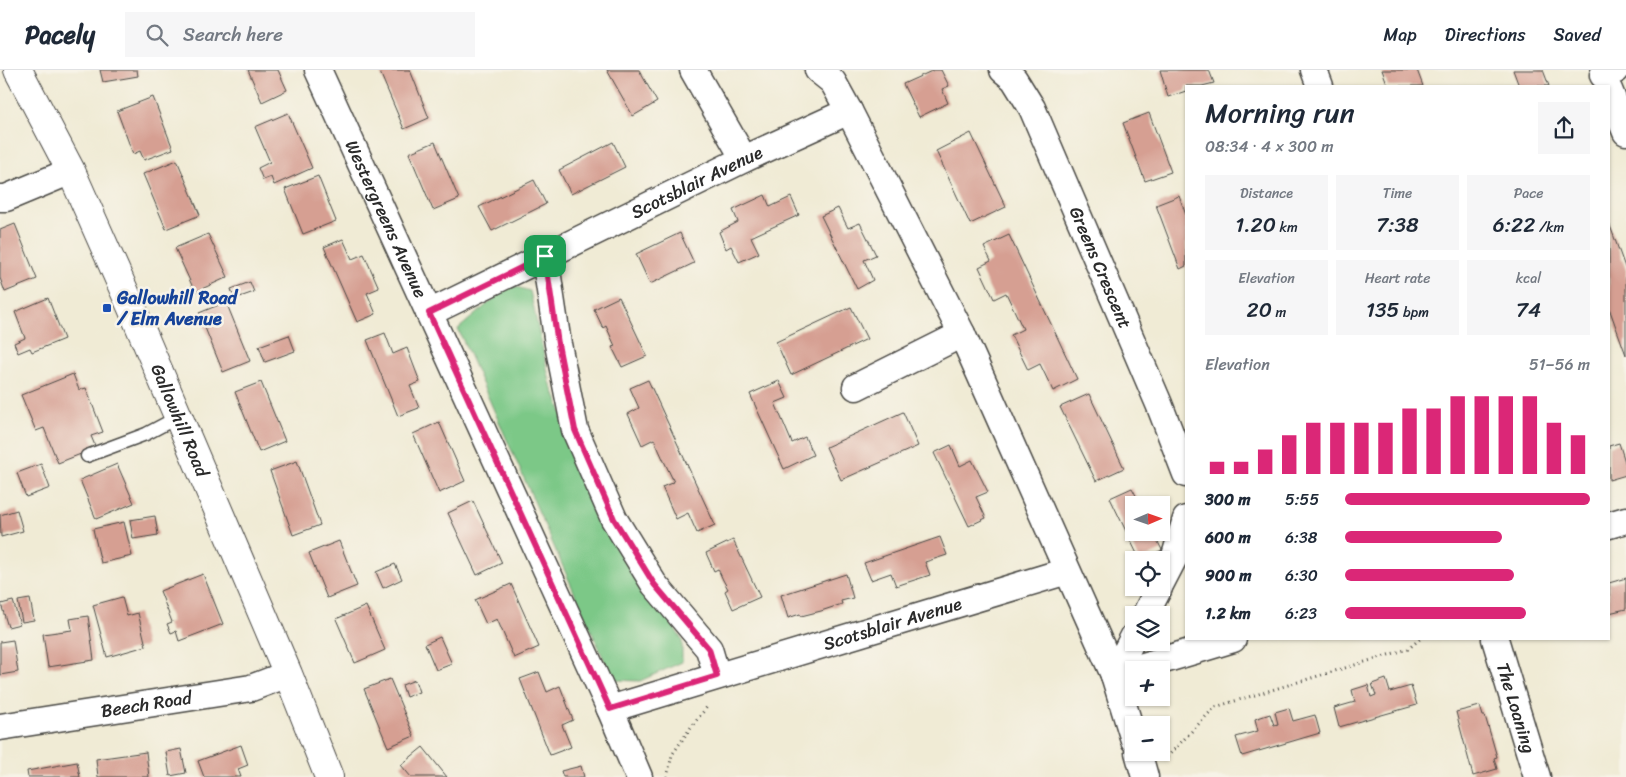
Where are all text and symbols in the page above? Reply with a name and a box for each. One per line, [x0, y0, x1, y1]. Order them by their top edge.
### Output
search box [125, 12, 475, 57]
text: Pacely [25, 14, 95, 56]
text: Search here [183, 18, 283, 51]
text: Map [1384, 19, 1417, 51]
text: Directions [1445, 19, 1526, 51]
text: Saved [1554, 19, 1601, 51]
icon: search [143, 21, 171, 49]
text: Morning run [1205, 88, 1355, 137]
button: share [1538, 102, 1590, 154]
text: 08:34 · 4 × 300 m [1205, 132, 1334, 161]
street label: Westergreens Avenue [336, 135, 436, 304]
street label: Scotsblair Avenue [625, 136, 768, 228]
text: Distance [1240, 181, 1293, 206]
text: Time [1383, 181, 1412, 206]
text: Pace [1514, 181, 1543, 206]
street label: Greens Crescent [1060, 201, 1141, 334]
text: 1.20 [1235, 206, 1276, 244]
text: 7:38 [1376, 206, 1419, 244]
text: 6:22 [1493, 206, 1535, 244]
text: km [1276, 215, 1298, 240]
text: /km [1535, 215, 1564, 240]
pin [524, 235, 566, 277]
icon: arrive [531, 242, 559, 270]
text: Elevation [1238, 266, 1295, 291]
text: Heart rate [1365, 266, 1430, 291]
text: kcal [1516, 266, 1541, 291]
place label: Gallowhill Road / Elm Avenue [116, 282, 239, 335]
text: 20 [1247, 291, 1272, 329]
text: 135 [1366, 291, 1399, 329]
text: 74 [1516, 291, 1541, 329]
text: m [1272, 300, 1286, 325]
text: bpm [1399, 300, 1429, 325]
marker: Gallowhill Road / Elm Avenue [101, 302, 113, 314]
text: Elevation [1205, 350, 1270, 379]
text: 51–56 m [1529, 350, 1590, 379]
street label: Gallowhill Road [141, 359, 219, 483]
text: 300 m [1205, 485, 1250, 514]
text: 5:55 [1285, 485, 1319, 514]
north arrow [1125, 496, 1170, 541]
map controls [1125, 496, 1170, 761]
text: 600 m [1205, 523, 1251, 552]
text: 6:38 [1285, 523, 1317, 552]
button: locate [1125, 551, 1170, 596]
text: 900 m [1205, 561, 1252, 590]
text: 6:30 [1285, 561, 1318, 590]
street label: Scotsblair Avenue [819, 588, 966, 660]
text: 1.2 km [1205, 599, 1251, 628]
text: 6:23 [1285, 599, 1317, 628]
button: layers [1125, 606, 1170, 651]
street label: The Loaning [1487, 659, 1545, 757]
button: + [1125, 661, 1170, 706]
street label: Beech Road [99, 681, 195, 727]
button: − [1125, 716, 1170, 761]

